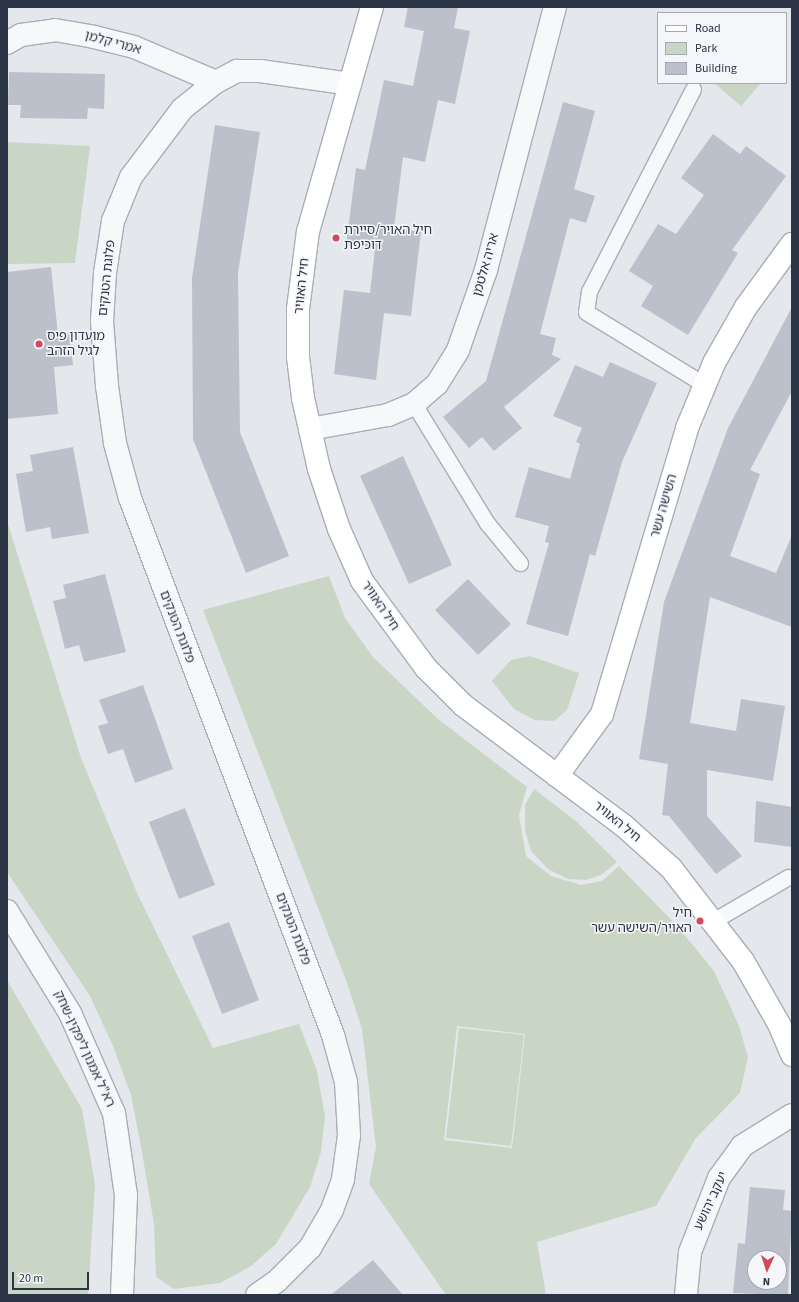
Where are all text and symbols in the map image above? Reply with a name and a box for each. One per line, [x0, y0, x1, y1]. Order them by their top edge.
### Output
legend [657, 12, 787, 84]
text: Road [695, 20, 721, 37]
street label: אמרי קלמן [83, 28, 143, 58]
text: Park [695, 40, 717, 57]
text: Building [695, 60, 737, 77]
place label: חיל האויר/סיירת דוכיפת [344, 223, 432, 254]
street label: אריה אלטמן [470, 232, 502, 298]
marker: חיל האויר/סיירת דוכיפת [331, 233, 341, 243]
street label: פלוגת הטנקים [95, 239, 119, 317]
street label: חיל האוויר [291, 257, 313, 315]
place label: מועדון פיס לגיל הזהב [47, 329, 105, 360]
marker: מועדון פיס לגיל הזהב [34, 339, 44, 349]
street label: השישה עשר [647, 472, 681, 540]
street label: חיל האוויר [358, 578, 402, 634]
street label: פלוגת הטנקים [156, 588, 198, 666]
street label: חיל האוויר [590, 798, 644, 846]
street label: פלוגת הטנקים [272, 890, 314, 968]
place label: חיל האויר/השישה עשר [591, 906, 692, 937]
marker: חיל האויר/השישה עשר [695, 916, 705, 926]
street label: רא"ל אמנון ליפקין-שחק [50, 988, 118, 1110]
street label: יעקב יהושע [691, 1169, 731, 1233]
north arrow [747, 1250, 787, 1290]
scale bar [14, 1264, 91, 1290]
text: 20 m [19, 1270, 43, 1287]
text: N [762, 1274, 770, 1289]

